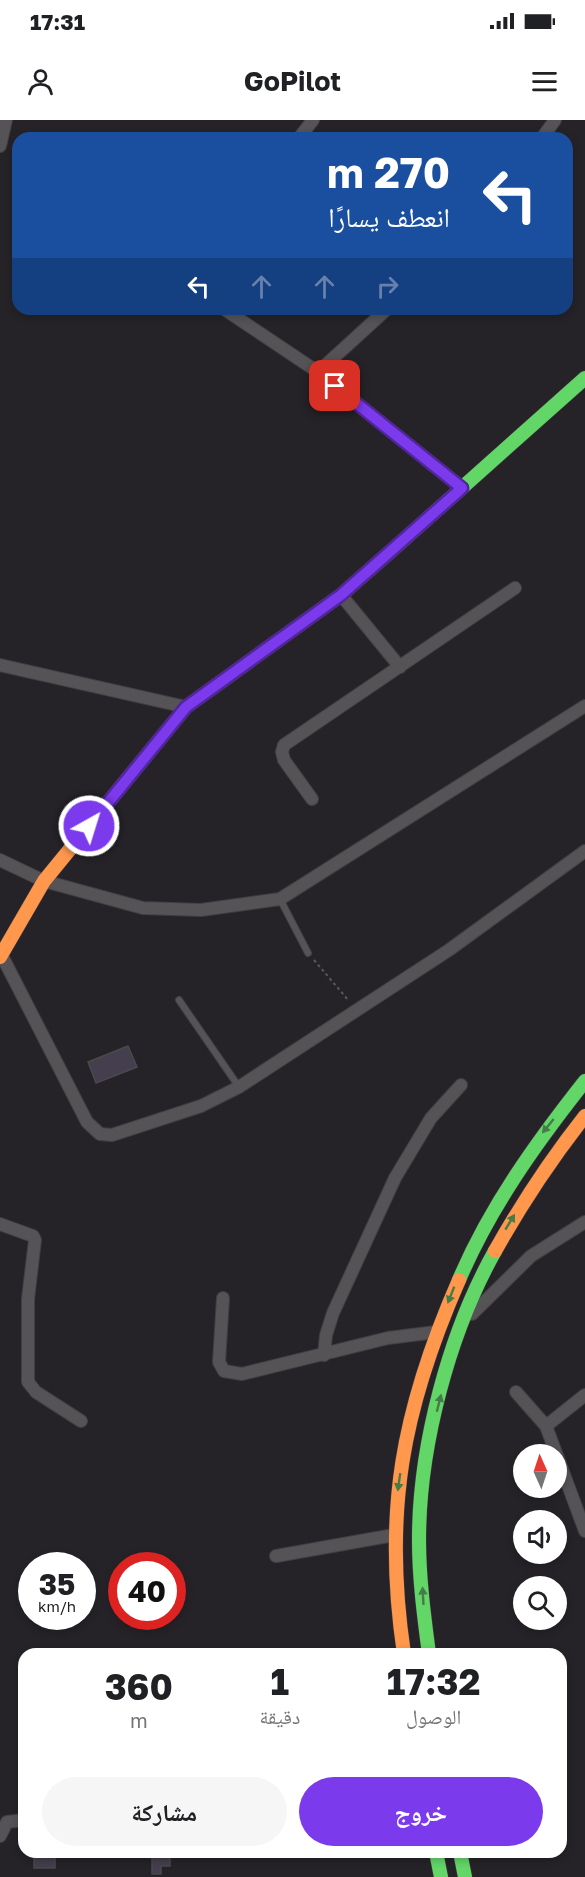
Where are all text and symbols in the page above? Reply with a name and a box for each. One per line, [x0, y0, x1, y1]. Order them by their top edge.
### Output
text: 17:31 [30, 8, 85, 35]
icon: person [24, 65, 57, 98]
text: GoPilot [244, 65, 341, 97]
icon: menu [528, 65, 561, 98]
text: 270 m [327, 147, 450, 197]
icon: left [471, 156, 549, 234]
text: انعطف يسارًا [328, 201, 450, 233]
icon: left [182, 270, 215, 303]
icon: ahead [245, 270, 278, 303]
icon: ahead [308, 270, 341, 303]
icon: right [371, 270, 404, 303]
pin [309, 360, 360, 411]
icon: arrive [318, 369, 351, 402]
position arrow [57, 794, 121, 858]
one-way arrow [543, 1119, 555, 1134]
one-way arrow [504, 1214, 515, 1230]
one-way arrow [445, 1286, 455, 1304]
one-way arrow [434, 1394, 444, 1412]
north arrow [513, 1444, 567, 1498]
map controls [513, 1444, 567, 1630]
one-way arrow [394, 1473, 403, 1492]
button: sound [513, 1510, 567, 1564]
speed limit sign: 40 [108, 1552, 186, 1630]
text: 35 [39, 1566, 75, 1602]
button: search [513, 1576, 567, 1630]
one-way arrow [418, 1587, 427, 1606]
text: km/h [38, 1597, 76, 1615]
text: 1 [271, 1660, 289, 1703]
text: 17:32 [387, 1660, 480, 1703]
text: 360 [105, 1665, 173, 1708]
text: دقيقة [260, 1704, 300, 1728]
text: الوصول [406, 1704, 461, 1728]
text: m [130, 1708, 148, 1732]
button: مشاركة [42, 1777, 287, 1846]
button: خروج [299, 1777, 543, 1846]

